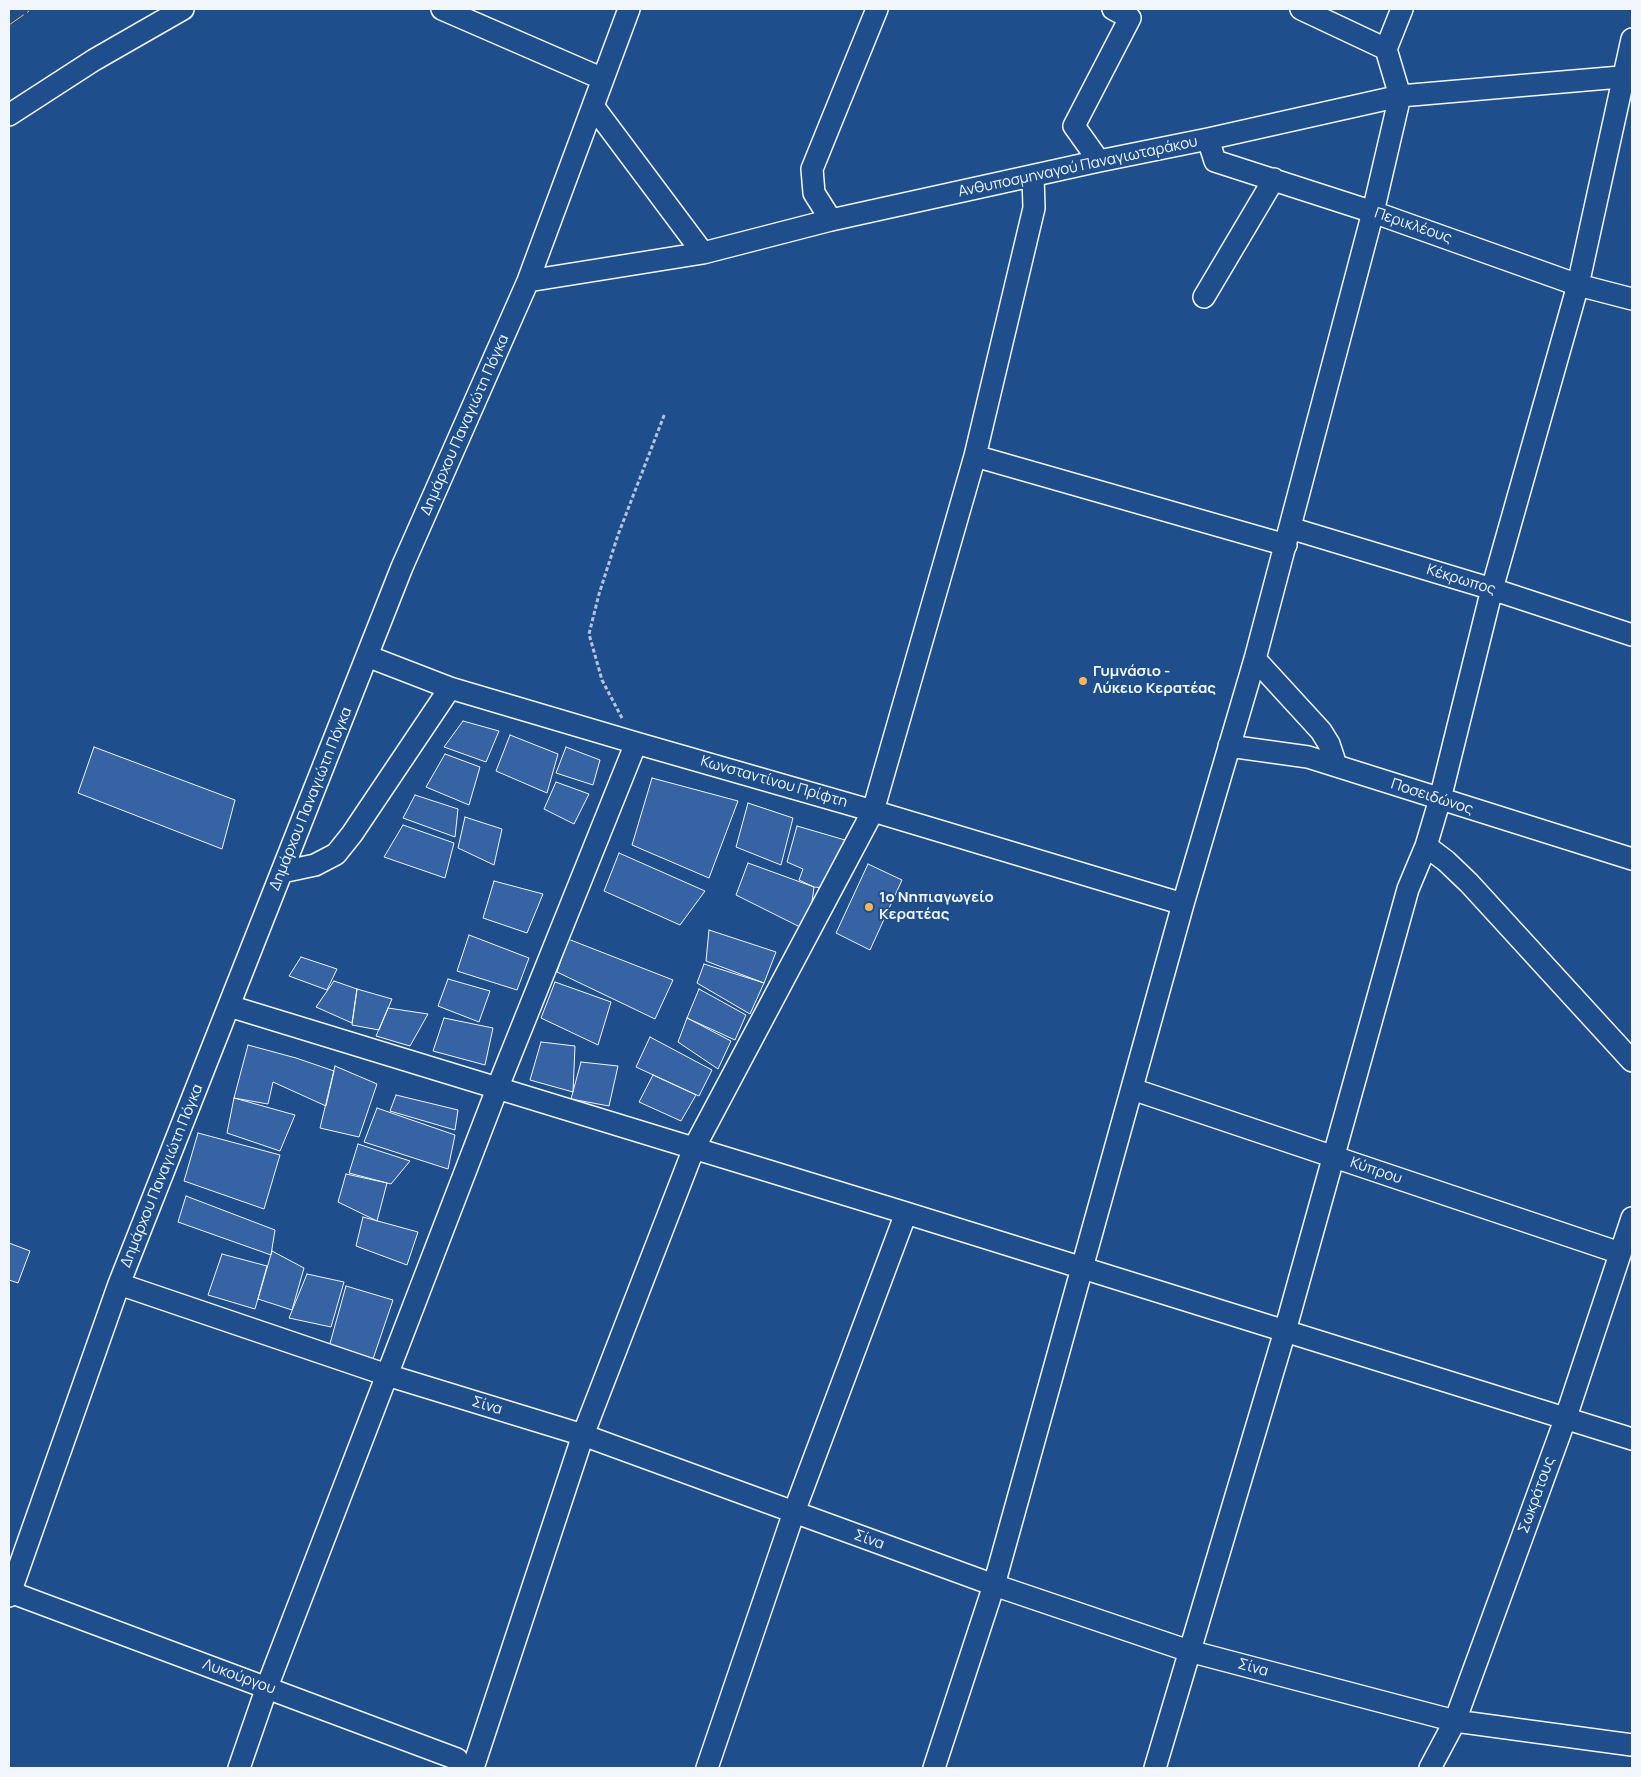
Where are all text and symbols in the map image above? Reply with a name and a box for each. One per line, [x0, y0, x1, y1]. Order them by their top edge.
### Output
street label: Ανθυποσμηναγού Παναγιωταράκου [957, 133, 1199, 201]
street label: Περικλέους [1372, 204, 1454, 248]
street label: Δημάρχου Παναγιώτη Πόγκα [417, 332, 513, 518]
street label: Κέκρωπος [1424, 561, 1498, 599]
place label: Γυμνάσιο - Λύκειο Κερατέας [1093, 663, 1216, 698]
marker: Γυμνάσιο - Λύκειο Κερατέας [1077, 675, 1089, 687]
street label: Δημάρχου Παναγιώτη Πόγκα [266, 705, 356, 893]
street label: Κωνσταντίνου Πρίφτη [698, 752, 850, 812]
street label: Ποσειδώνος [1389, 775, 1475, 819]
place label: 1ο Νηπιαγωγείο Κερατέας [879, 889, 994, 924]
marker: 1ο Νηπιαγωγείο Κερατέας [863, 901, 875, 913]
street label: Δημάρχου Παναγιώτη Πόγκα [117, 1082, 207, 1270]
street label: Κύπρου [1348, 1154, 1404, 1188]
street label: Σίνα [470, 1393, 504, 1419]
street label: Σωκράτους [1515, 1454, 1559, 1536]
street label: Σίνα [851, 1526, 887, 1554]
street label: Σίνα [1236, 1655, 1270, 1681]
street label: Λυκούργου [200, 1656, 278, 1698]

